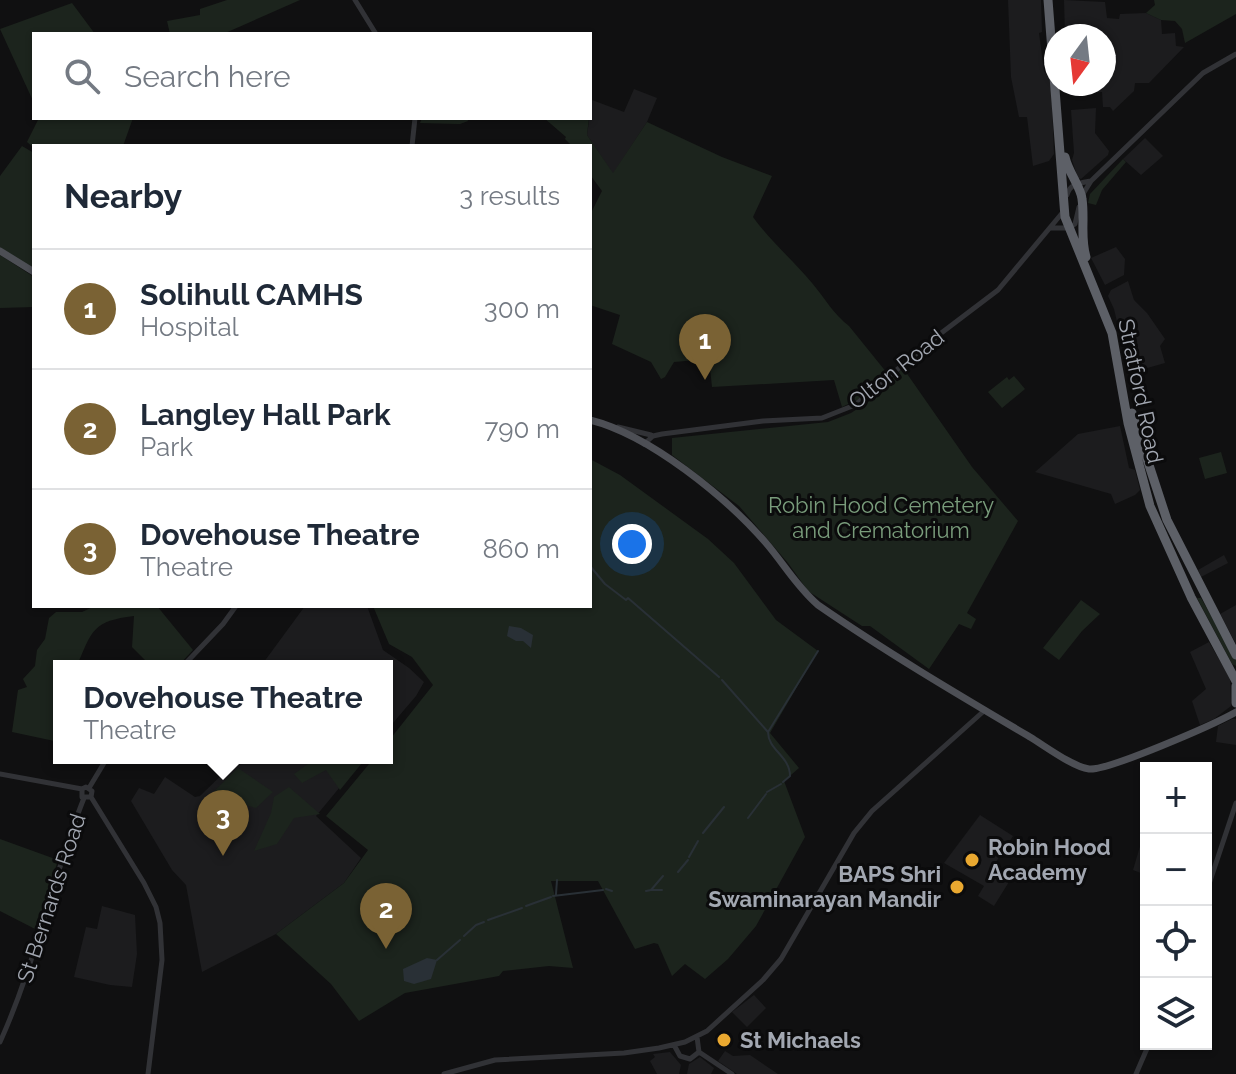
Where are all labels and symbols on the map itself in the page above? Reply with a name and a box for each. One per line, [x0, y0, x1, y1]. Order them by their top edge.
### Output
north arrow [1044, 24, 1116, 96]
pin: 1 [679, 314, 731, 380]
street label: Stratford Road [1113, 316, 1169, 466]
street label: Olton Road [843, 324, 949, 414]
park label: Robin Hood Cemetery and Crematorium [768, 492, 994, 543]
your location [612, 524, 652, 564]
pin: 3 [197, 790, 249, 856]
street label: St Bernards Road [11, 810, 91, 986]
place label: Robin Hood Academy [988, 834, 1111, 885]
marker: Robin Hood Academy [963, 851, 981, 869]
place label: BAPS Shri Swaminarayan Mandir [708, 861, 941, 912]
marker: BAPS Shri Swaminarayan Mandir [948, 878, 966, 896]
pin: 2 [360, 883, 412, 949]
place label: St Michaels [740, 1027, 861, 1053]
marker: St Michaels [715, 1031, 733, 1049]

